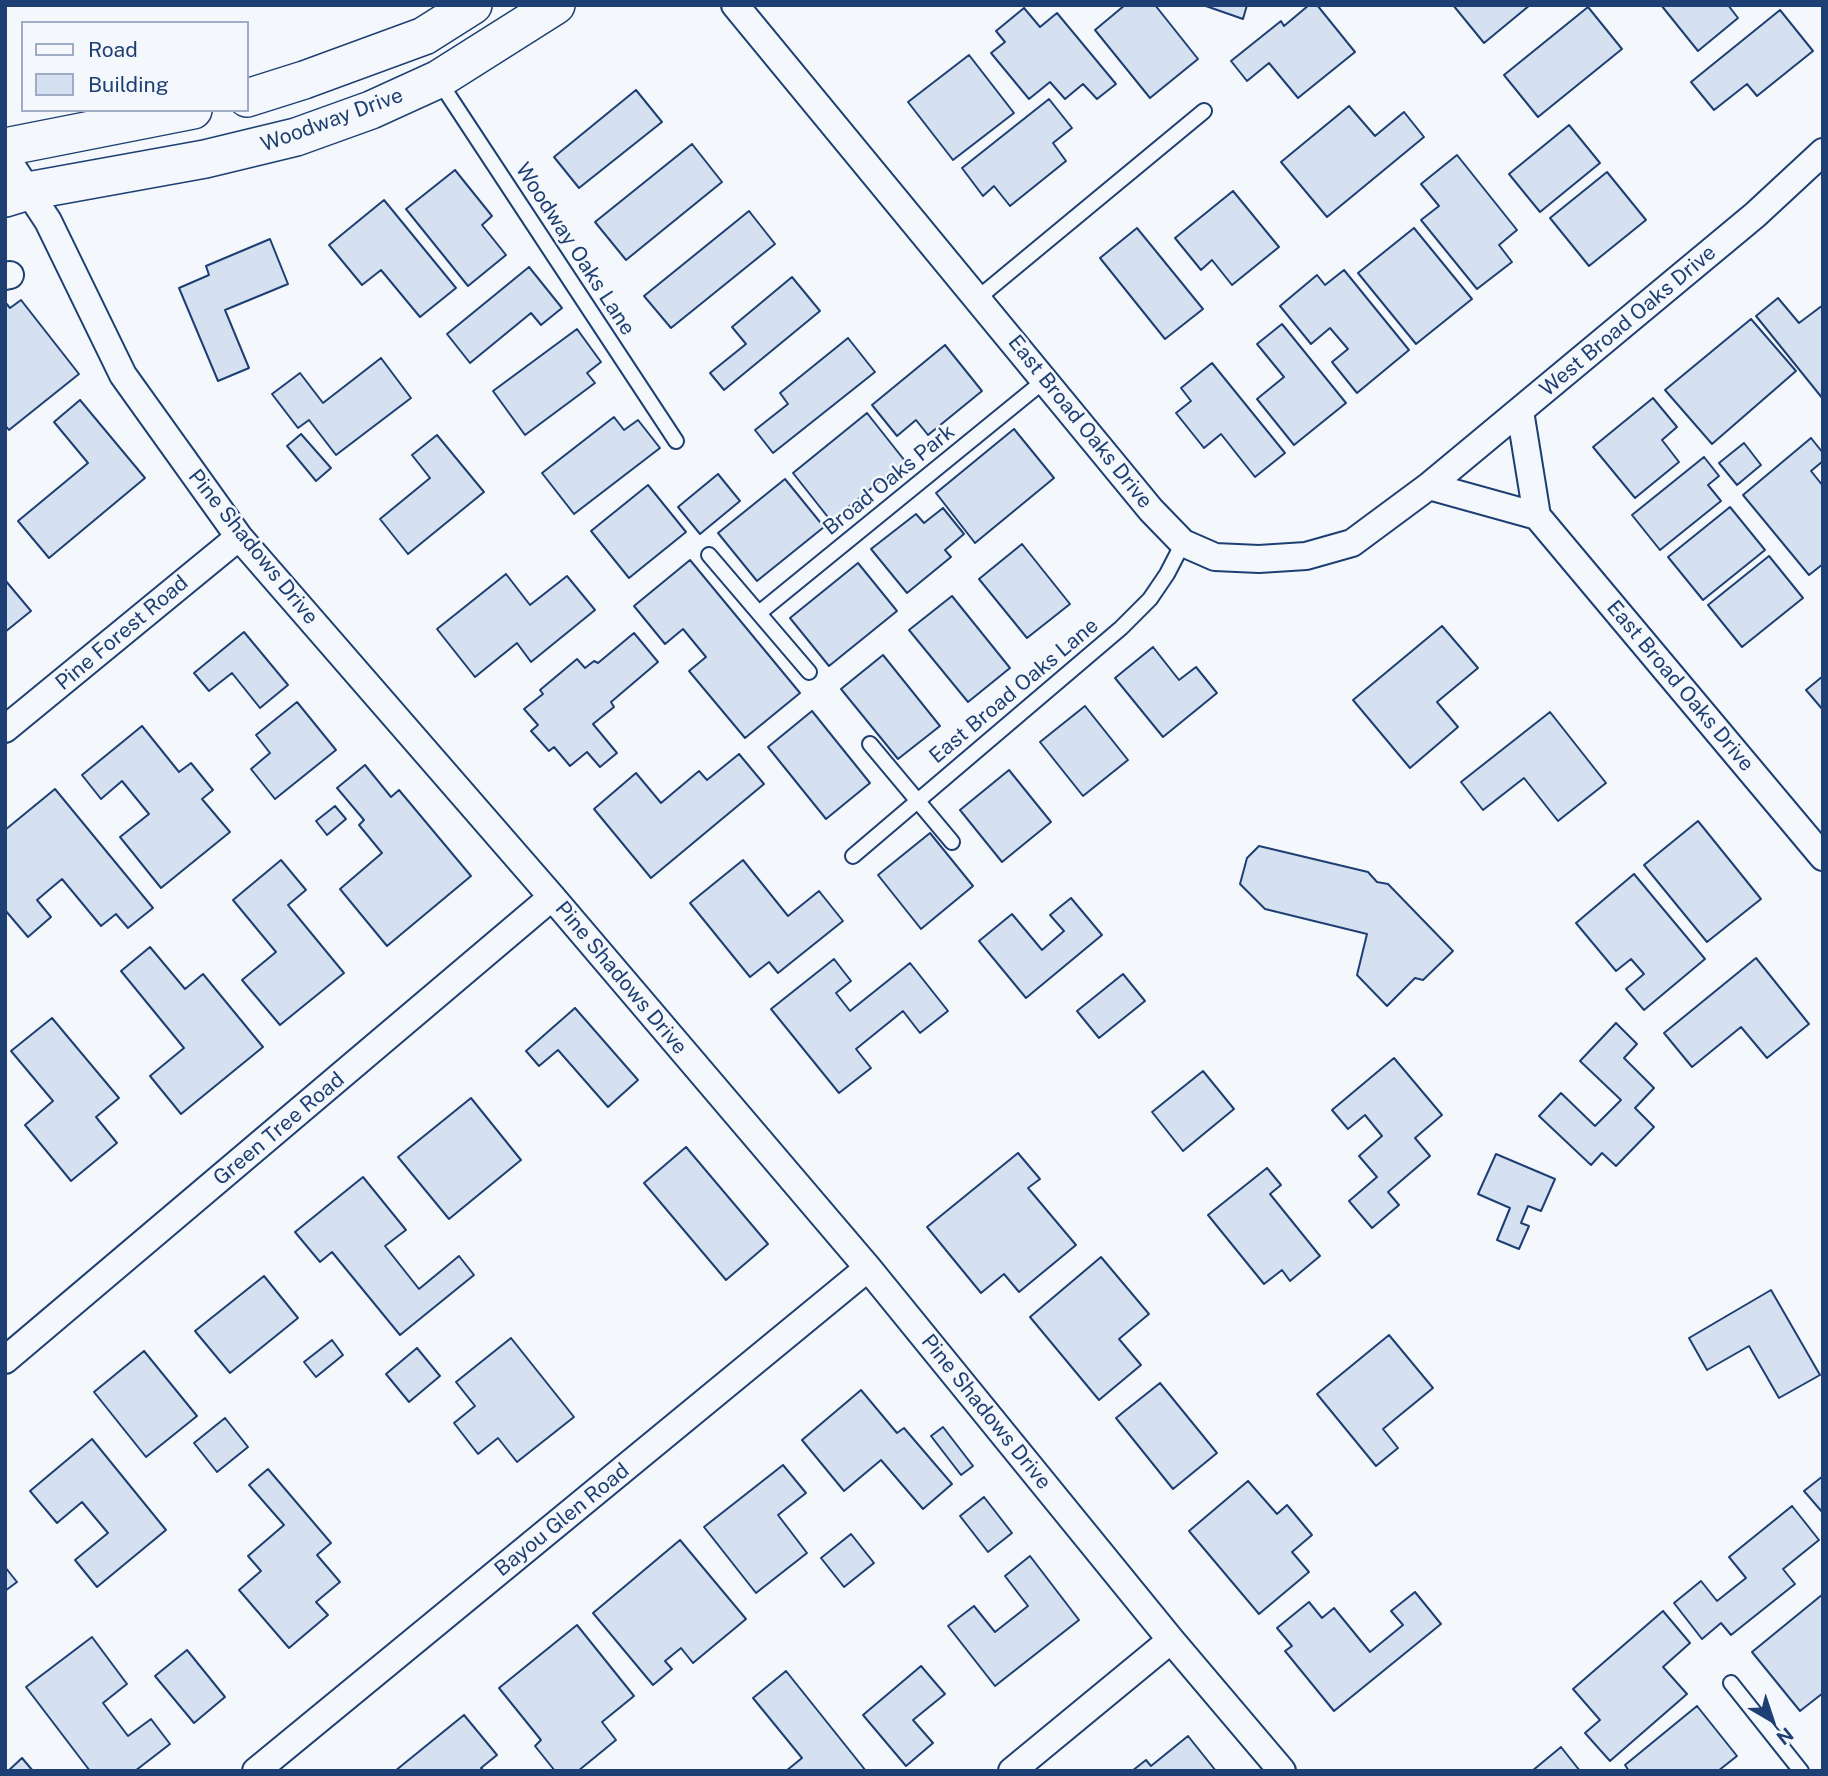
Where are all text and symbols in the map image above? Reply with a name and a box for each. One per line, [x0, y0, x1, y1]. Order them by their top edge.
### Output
legend [21, 21, 248, 112]
text: Road [88, 37, 138, 62]
text: Building [88, 72, 169, 97]
street label: Woodway Drive [258, 83, 406, 157]
street label: Woodway Oaks Lane [510, 158, 640, 340]
street label: West Broad Oaks Drive [1535, 240, 1721, 402]
street label: East Broad Oaks Drive [1002, 330, 1158, 514]
street label: Broad Oaks Park [818, 419, 960, 541]
street label: Pine Shadows Drive [183, 464, 323, 630]
street label: Pine Forest Road [51, 570, 193, 696]
street label: East Broad Oaks Drive [1601, 595, 1759, 777]
street label: East Broad Oaks Lane [924, 613, 1104, 769]
street label: Pine Shadows Drive [550, 896, 692, 1060]
street label: Green Tree Road [209, 1067, 349, 1191]
street label: Pine Shadows Drive [916, 1329, 1056, 1495]
street label: Bayou Glen Road [490, 1458, 634, 1582]
north arrow [1737, 1685, 1807, 1755]
text: N [1773, 1723, 1798, 1750]

